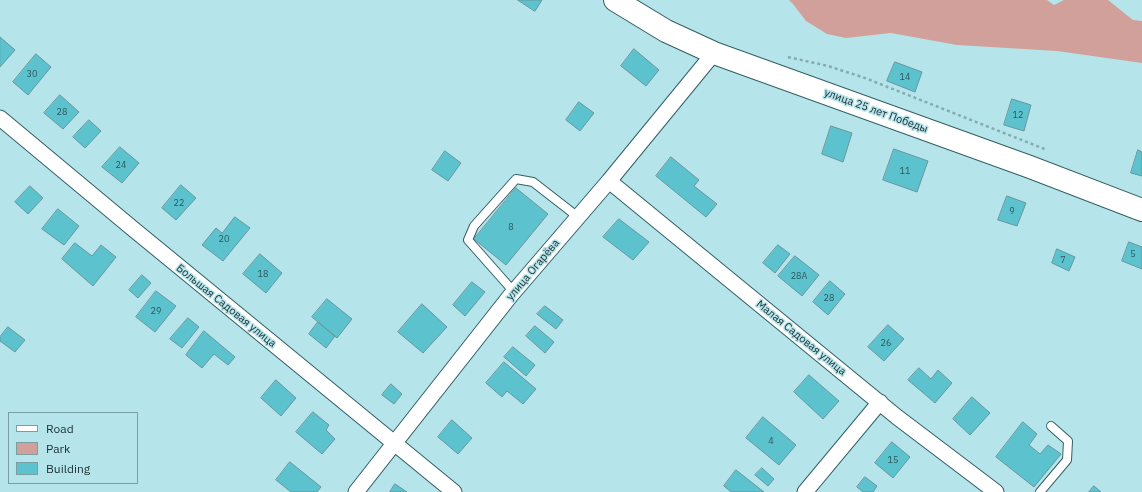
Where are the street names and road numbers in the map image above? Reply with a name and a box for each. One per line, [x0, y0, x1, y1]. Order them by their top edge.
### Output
street label: улица 25 лет Победы [822, 86, 930, 136]
street label: улица Огарёва [504, 237, 562, 303]
street label: Большая Садовая улица [173, 262, 279, 350]
street label: Малая Садовая улица [753, 298, 849, 378]

